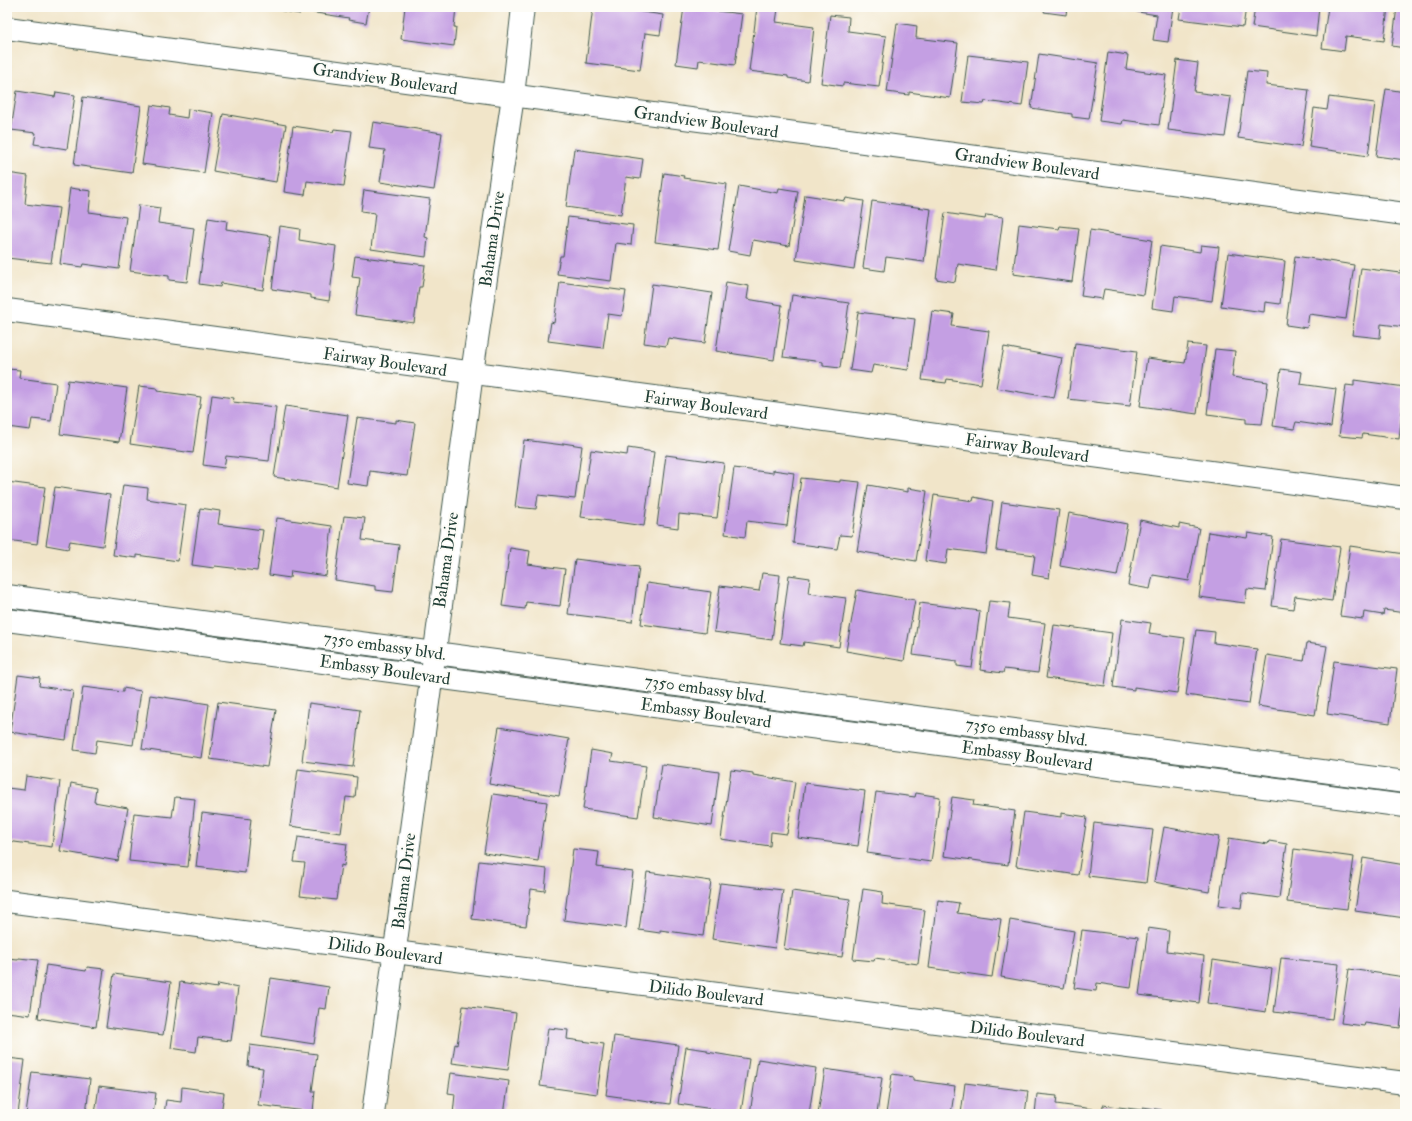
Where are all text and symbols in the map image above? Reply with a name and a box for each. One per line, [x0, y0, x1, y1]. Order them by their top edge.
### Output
street label: Grandview Boulevard [311, 58, 459, 100]
street label: Grandview Boulevard [632, 101, 780, 143]
street label: Grandview Boulevard [953, 143, 1101, 185]
street label: Bahama Drive [475, 190, 509, 288]
street label: Fairway Boulevard [322, 343, 449, 382]
street label: Fairway Boulevard [643, 386, 770, 425]
street label: Fairway Boulevard [964, 429, 1091, 468]
street label: Bahama Drive [429, 511, 463, 609]
street label: 7350 embassy blvd. [322, 627, 448, 666]
street label: Embassy Boulevard [318, 650, 452, 691]
street label: 7350 embassy blvd. [643, 670, 769, 709]
street label: Embassy Boulevard [639, 693, 773, 734]
street label: 7350 embassy blvd. [964, 713, 1090, 752]
street label: Embassy Boulevard [960, 736, 1094, 777]
street label: Bahama Drive [388, 832, 420, 930]
street label: Dilido Boulevard [326, 933, 444, 970]
street label: Dilido Boulevard [647, 976, 765, 1011]
street label: Dilido Boulevard [968, 1017, 1086, 1052]

